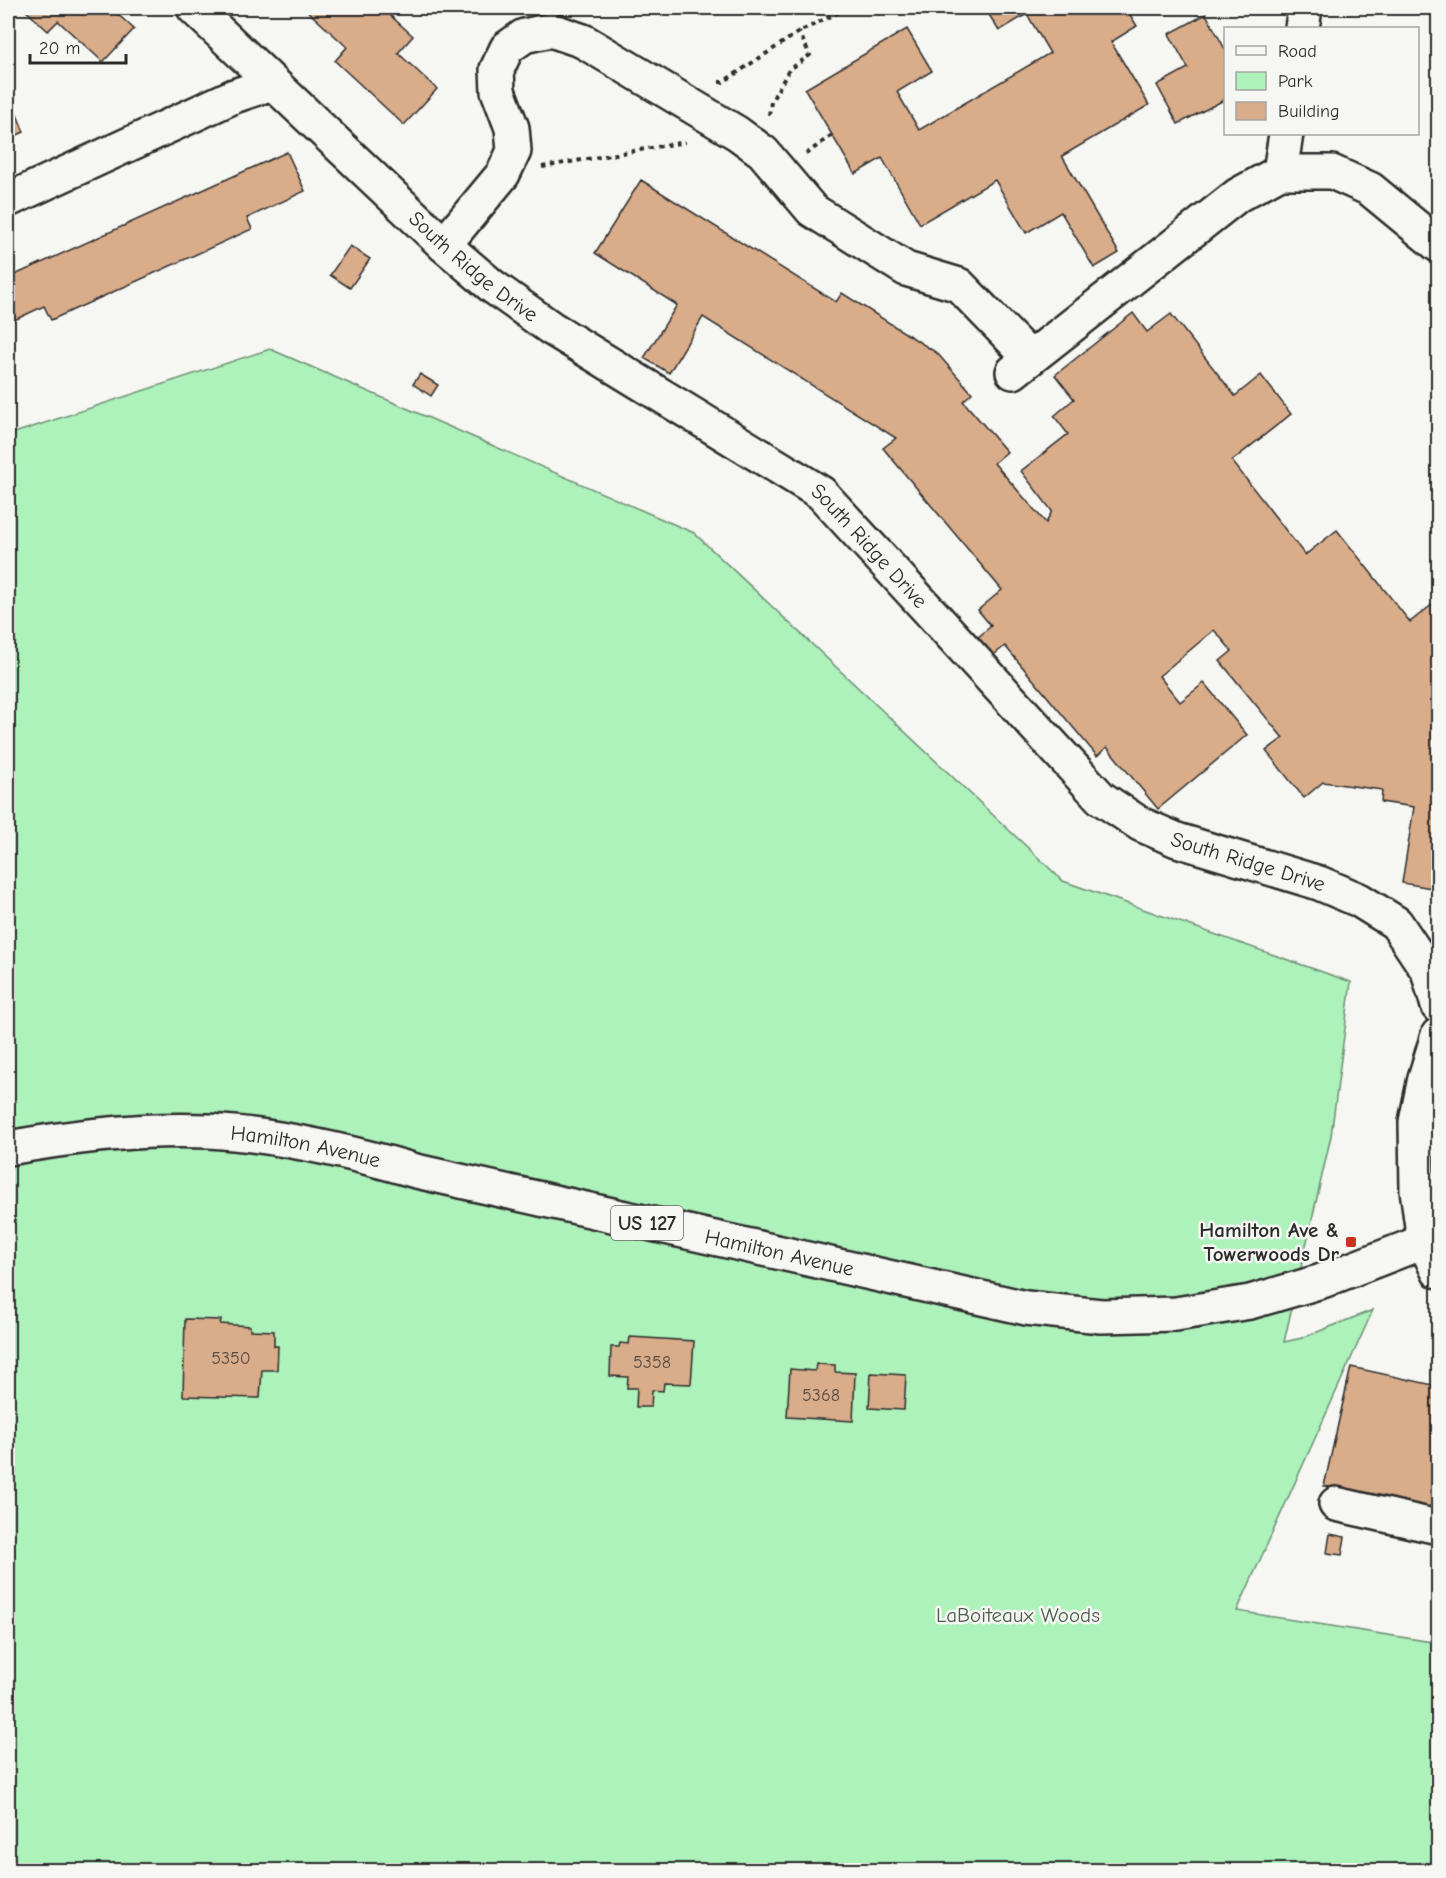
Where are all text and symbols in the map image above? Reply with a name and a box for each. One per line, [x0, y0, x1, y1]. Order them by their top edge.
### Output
scale bar [30, 27, 126, 65]
legend [1224, 27, 1419, 135]
text: 20 m [39, 38, 80, 59]
text: Road [1278, 41, 1317, 62]
text: Park [1278, 71, 1313, 92]
text: Building [1278, 101, 1340, 122]
street label: South Ridge Drive [404, 206, 542, 327]
street label: South Ridge Drive [807, 478, 932, 613]
street label: South Ridge Drive [1168, 827, 1329, 896]
street label: Hamilton Avenue [230, 1121, 383, 1172]
road number: US 127 [611, 1206, 683, 1240]
place label: Hamilton Ave & Towerwoods Dr [1199, 1218, 1340, 1266]
street label: Hamilton Avenue [703, 1224, 856, 1281]
marker: Hamilton Ave & Towerwoods Dr [1344, 1235, 1358, 1249]
house number: 5350 [211, 1348, 251, 1369]
house number: 5358 [633, 1352, 671, 1373]
house number: 5368 [802, 1385, 840, 1406]
park label: LaBoiteaux Woods [936, 1603, 1100, 1627]

